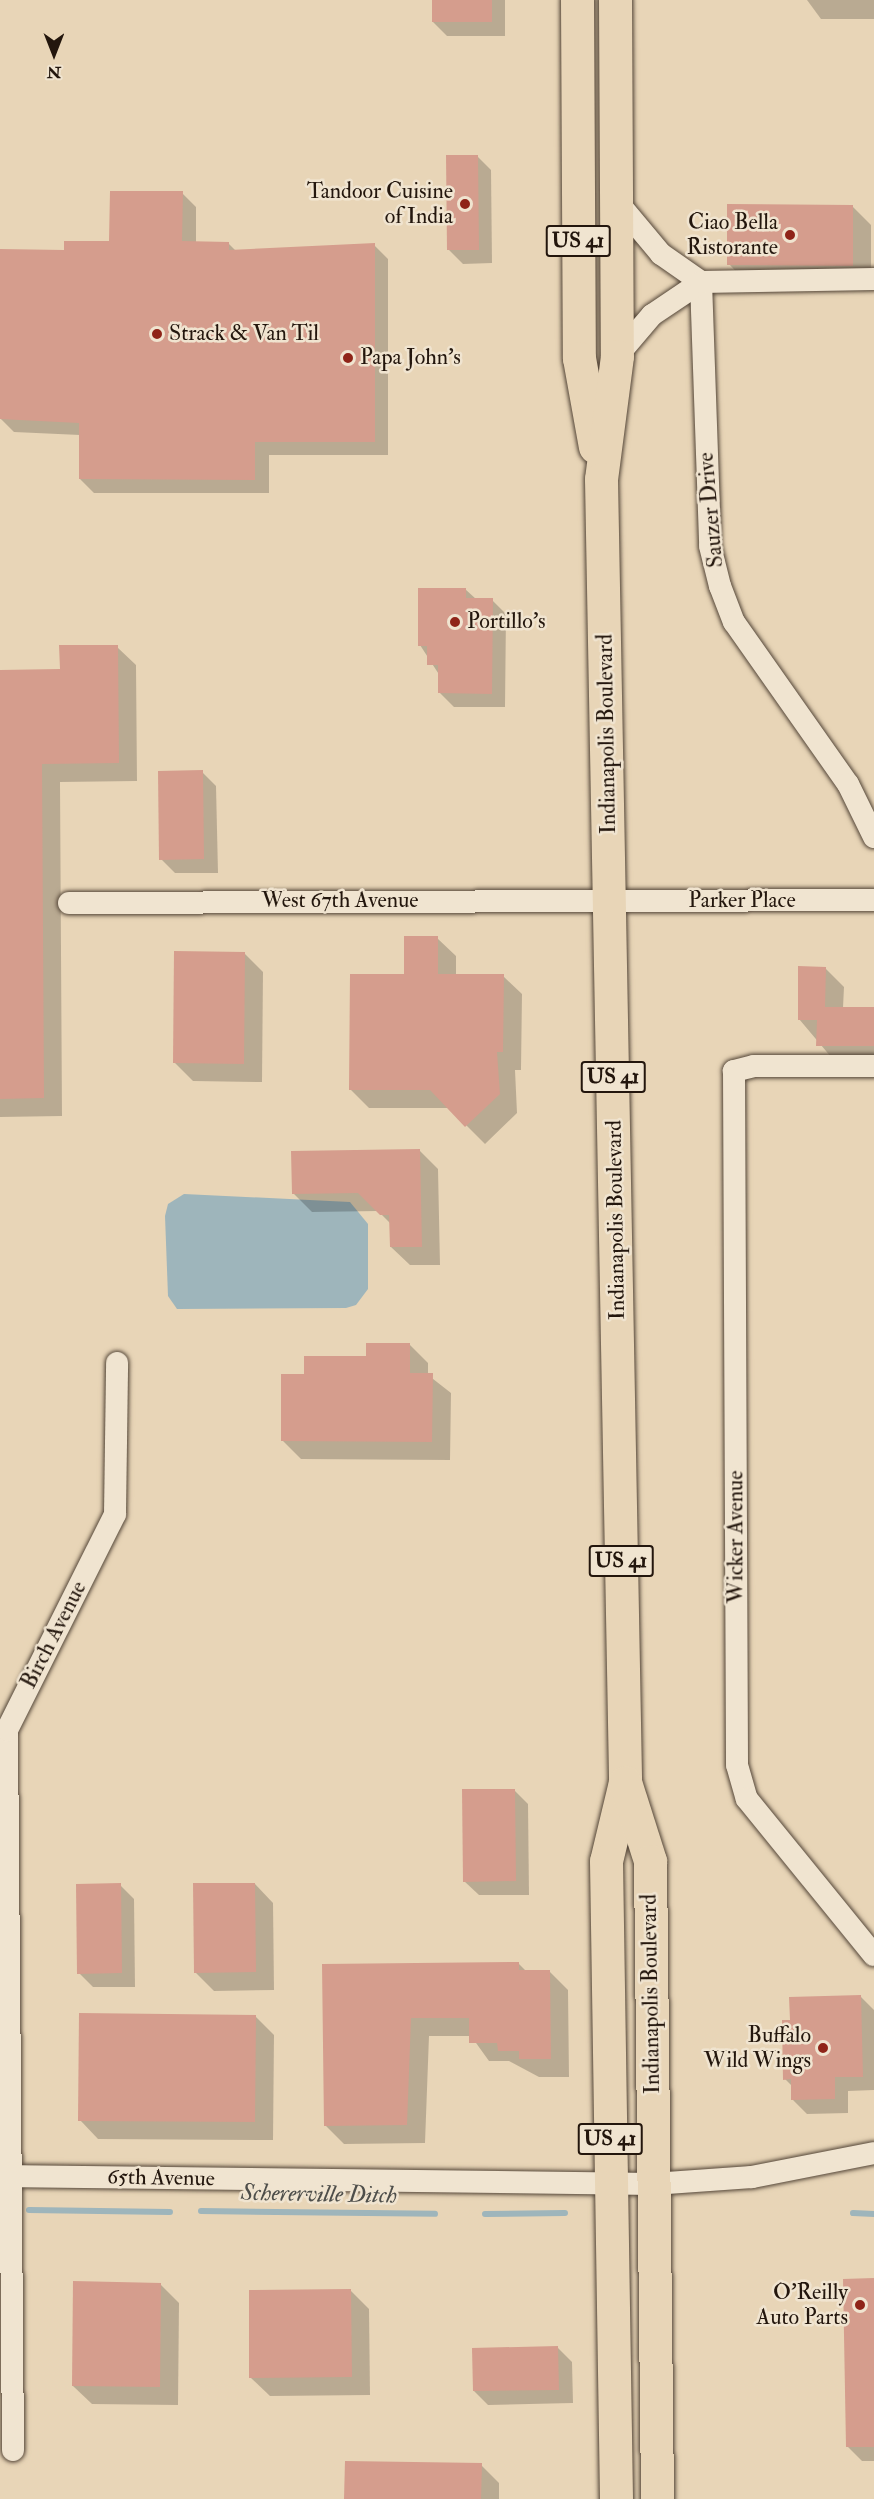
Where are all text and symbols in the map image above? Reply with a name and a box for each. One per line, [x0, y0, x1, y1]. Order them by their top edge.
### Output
north arrow [24, 24, 84, 84]
text: N [47, 62, 61, 82]
place label: Tandoor Cuisine of India [307, 178, 453, 230]
marker: Tandoor Cuisine of India [458, 197, 472, 211]
place label: Ciao Bella Ristorante [686, 209, 778, 260]
road number: US 41 [545, 223, 611, 259]
marker: Ciao Bella Ristorante [783, 228, 797, 242]
place label: Strack & Van Til [169, 321, 319, 347]
marker: Strack & Van Til [150, 327, 164, 341]
place label: Papa John's [360, 345, 461, 371]
marker: Papa John's [341, 351, 355, 365]
street label: Sauzer Drive [693, 451, 729, 569]
place label: Portillo's [467, 609, 546, 635]
marker: Portillo's [448, 615, 462, 629]
street label: Indianapolis Boulevard [592, 634, 622, 834]
street label: West 67th Avenue [261, 888, 419, 914]
street label: Parker Place [688, 888, 796, 914]
road number: US 41 [580, 1059, 646, 1095]
street label: Indianapolis Boulevard [601, 1120, 631, 1320]
street label: Wicker Avenue [723, 1471, 749, 1603]
road number: US 41 [588, 1543, 654, 1579]
street label: Birch Avenue [16, 1577, 92, 1693]
street label: Indianapolis Boulevard [636, 1894, 666, 2094]
place label: Buffalo Wild Wings [704, 2022, 811, 2074]
marker: Buffalo Wild Wings [816, 2041, 830, 2055]
road number: US 41 [577, 2121, 643, 2157]
street label: 65th Avenue [107, 2164, 215, 2192]
water label: Schererville Ditch [241, 2178, 397, 2210]
place label: O'Reilly Auto Parts [756, 2279, 848, 2330]
marker: O'Reilly Auto Parts [853, 2298, 867, 2312]

